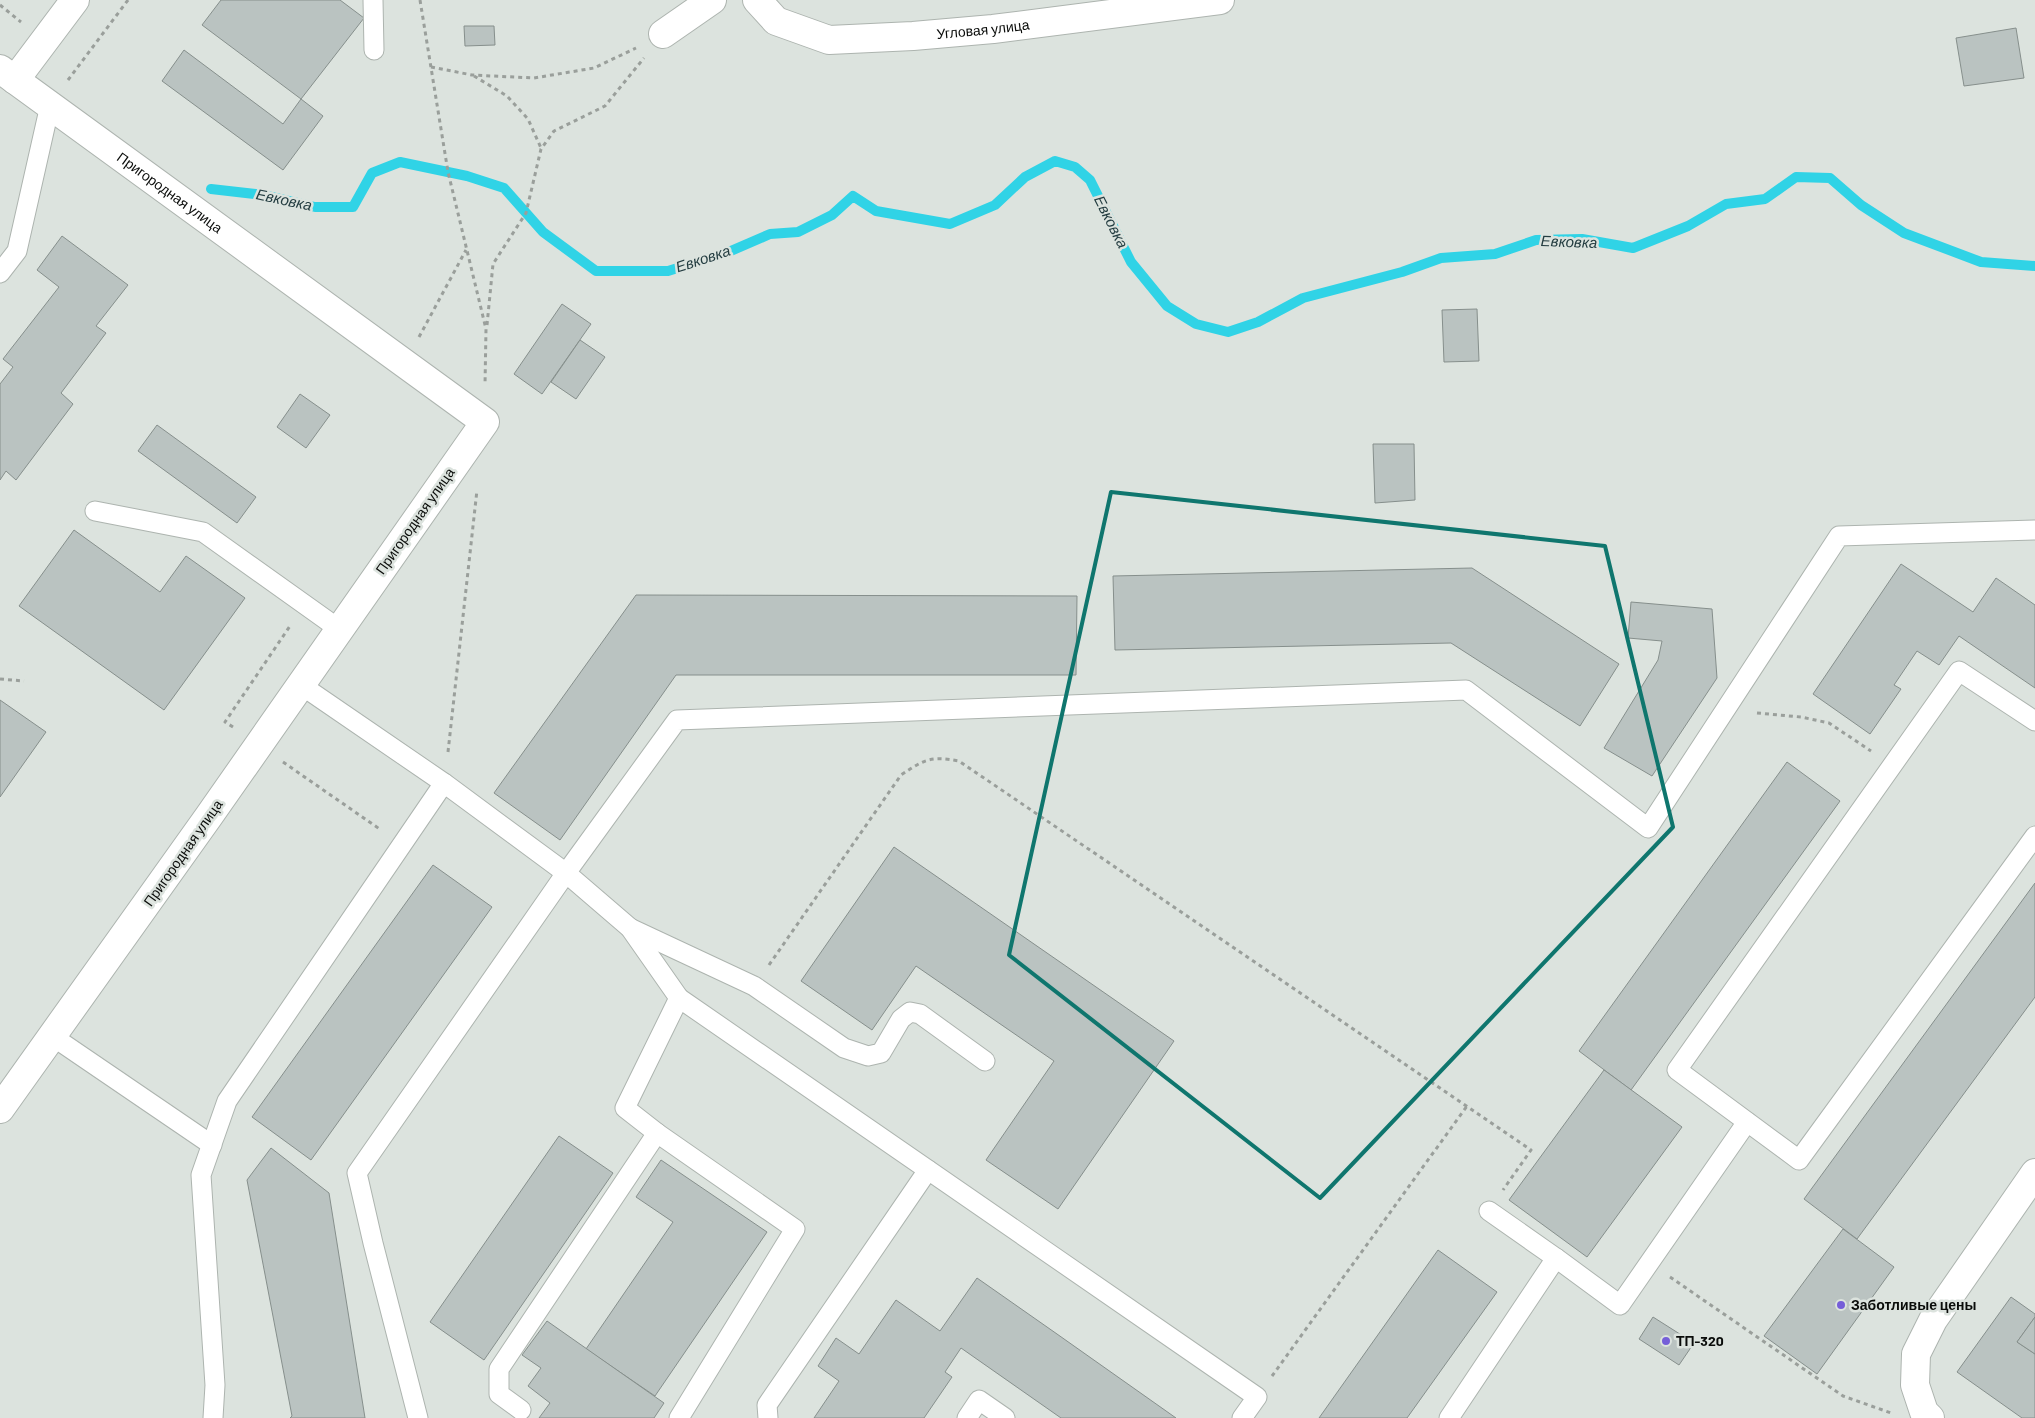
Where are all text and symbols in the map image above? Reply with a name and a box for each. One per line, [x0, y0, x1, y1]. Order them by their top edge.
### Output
street label: Угловая улица [936, 15, 1031, 42]
street label: Пригородная улица [114, 148, 226, 236]
water label: Евковка [255, 184, 314, 214]
water label: Евковка [1091, 192, 1133, 251]
water label: Евковка [1540, 231, 1598, 251]
water label: Евковка [673, 241, 732, 275]
street label: Пригородная улица [371, 464, 458, 577]
street label: Пригородная улица [139, 796, 226, 909]
place label: Заботливые цены [1851, 1296, 1977, 1313]
marker: Заботливые цены [1835, 1299, 1847, 1311]
place label: ТП-320 [1676, 1332, 1724, 1349]
marker: ТП-320 [1660, 1335, 1672, 1347]

